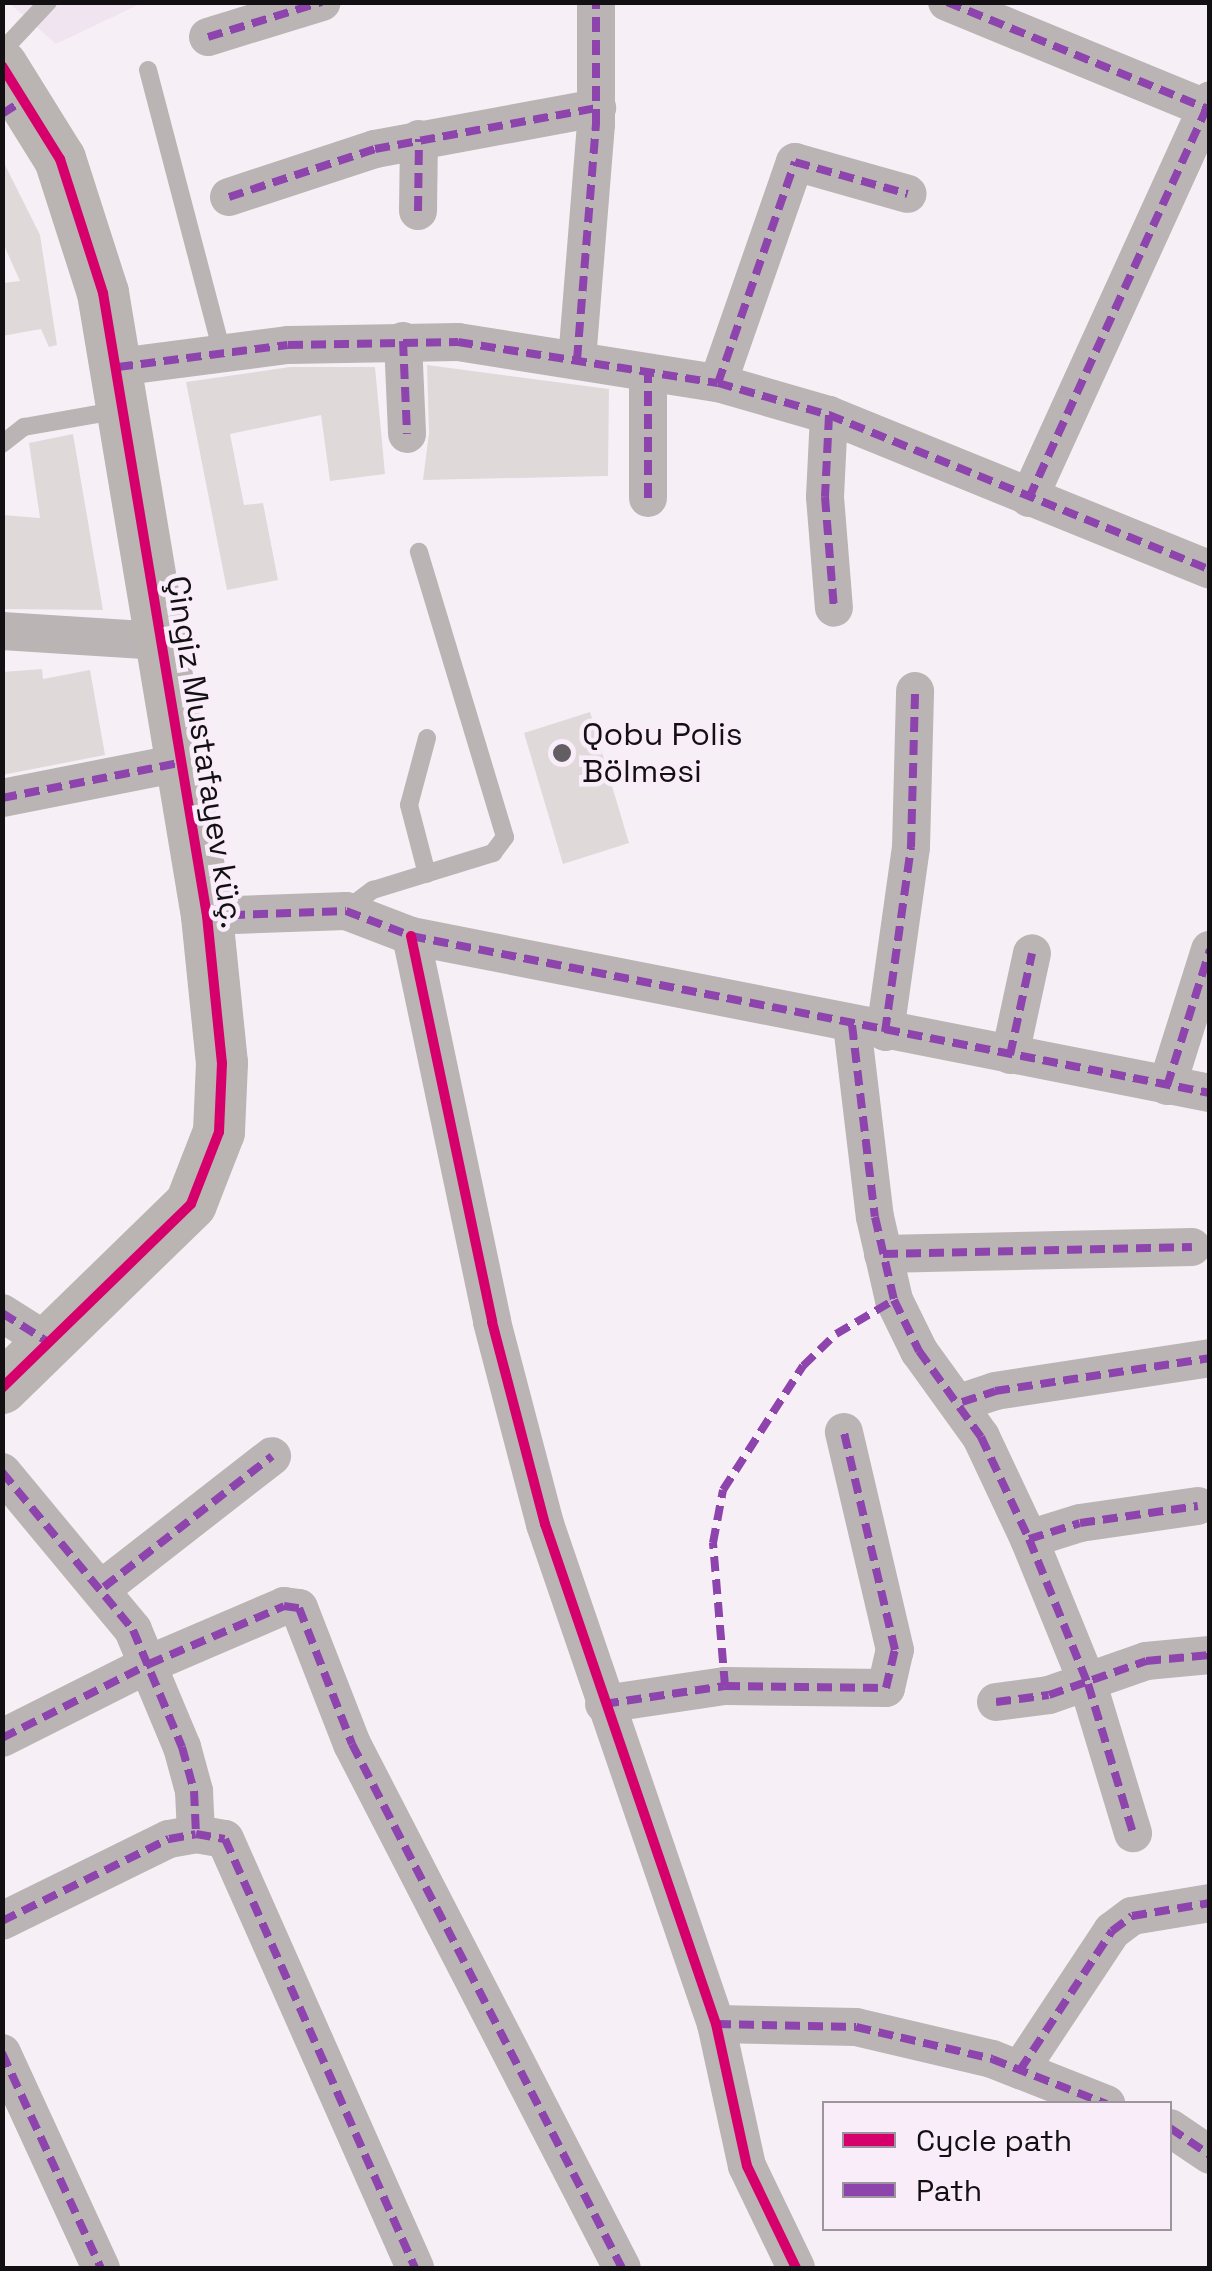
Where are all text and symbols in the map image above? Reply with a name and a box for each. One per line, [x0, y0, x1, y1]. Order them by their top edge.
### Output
street label: Çingiz Mustafayev küç. [158, 573, 252, 931]
place label: Qobu Polis Bölməsi [582, 716, 743, 791]
marker: Qobu Polis Bölməsi [551, 742, 573, 764]
legend [822, 2101, 1172, 2231]
text: Cycle path [916, 2121, 1072, 2160]
text: Path [916, 2171, 982, 2210]

